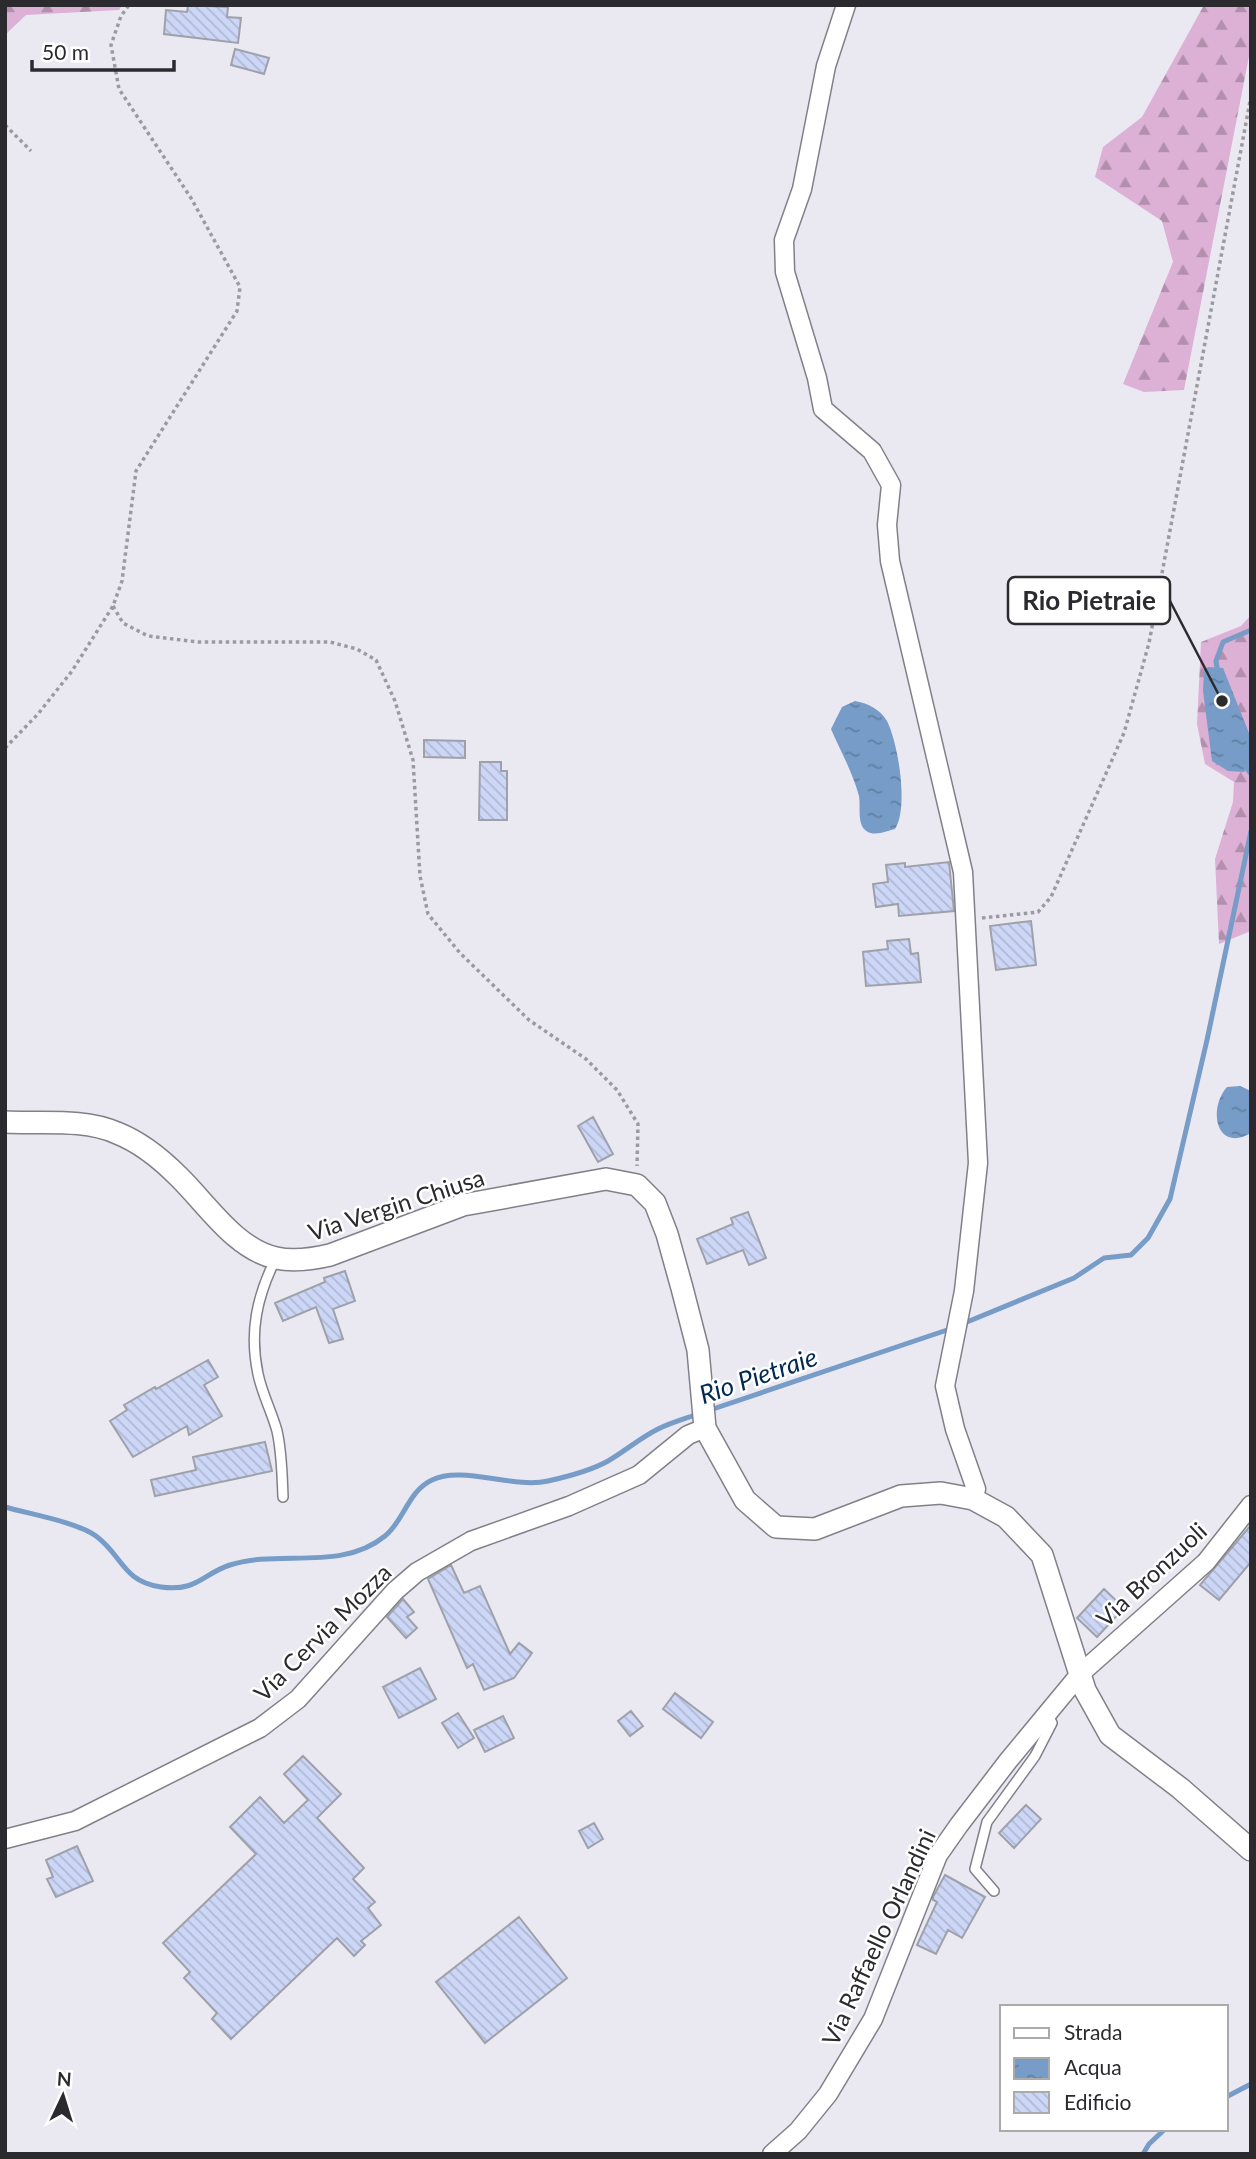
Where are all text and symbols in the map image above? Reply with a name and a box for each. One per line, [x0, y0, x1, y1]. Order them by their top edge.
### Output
scale bar [32, 28, 173, 72]
text: 50 m [42, 39, 89, 64]
callout: Rio Pietraie [1008, 577, 1170, 624]
text: Rio Pietraie [1022, 584, 1156, 616]
street label: Via Vergin Chiusa [304, 1162, 488, 1246]
water label: Rio Pietraie [695, 1340, 821, 1410]
street label: Via Bronzuoli [1090, 1516, 1212, 1632]
street label: Via Cervia Mozza [247, 1557, 397, 1707]
street label: Via Raffaello Orlandini [815, 1824, 941, 2050]
legend [1000, 2005, 1228, 2131]
text: Strada [1064, 2019, 1123, 2044]
text: Acqua [1064, 2054, 1122, 2079]
north arrow [28, 2061, 98, 2131]
text: N [56, 2067, 72, 2091]
text: Edificio [1064, 2089, 1132, 2114]

